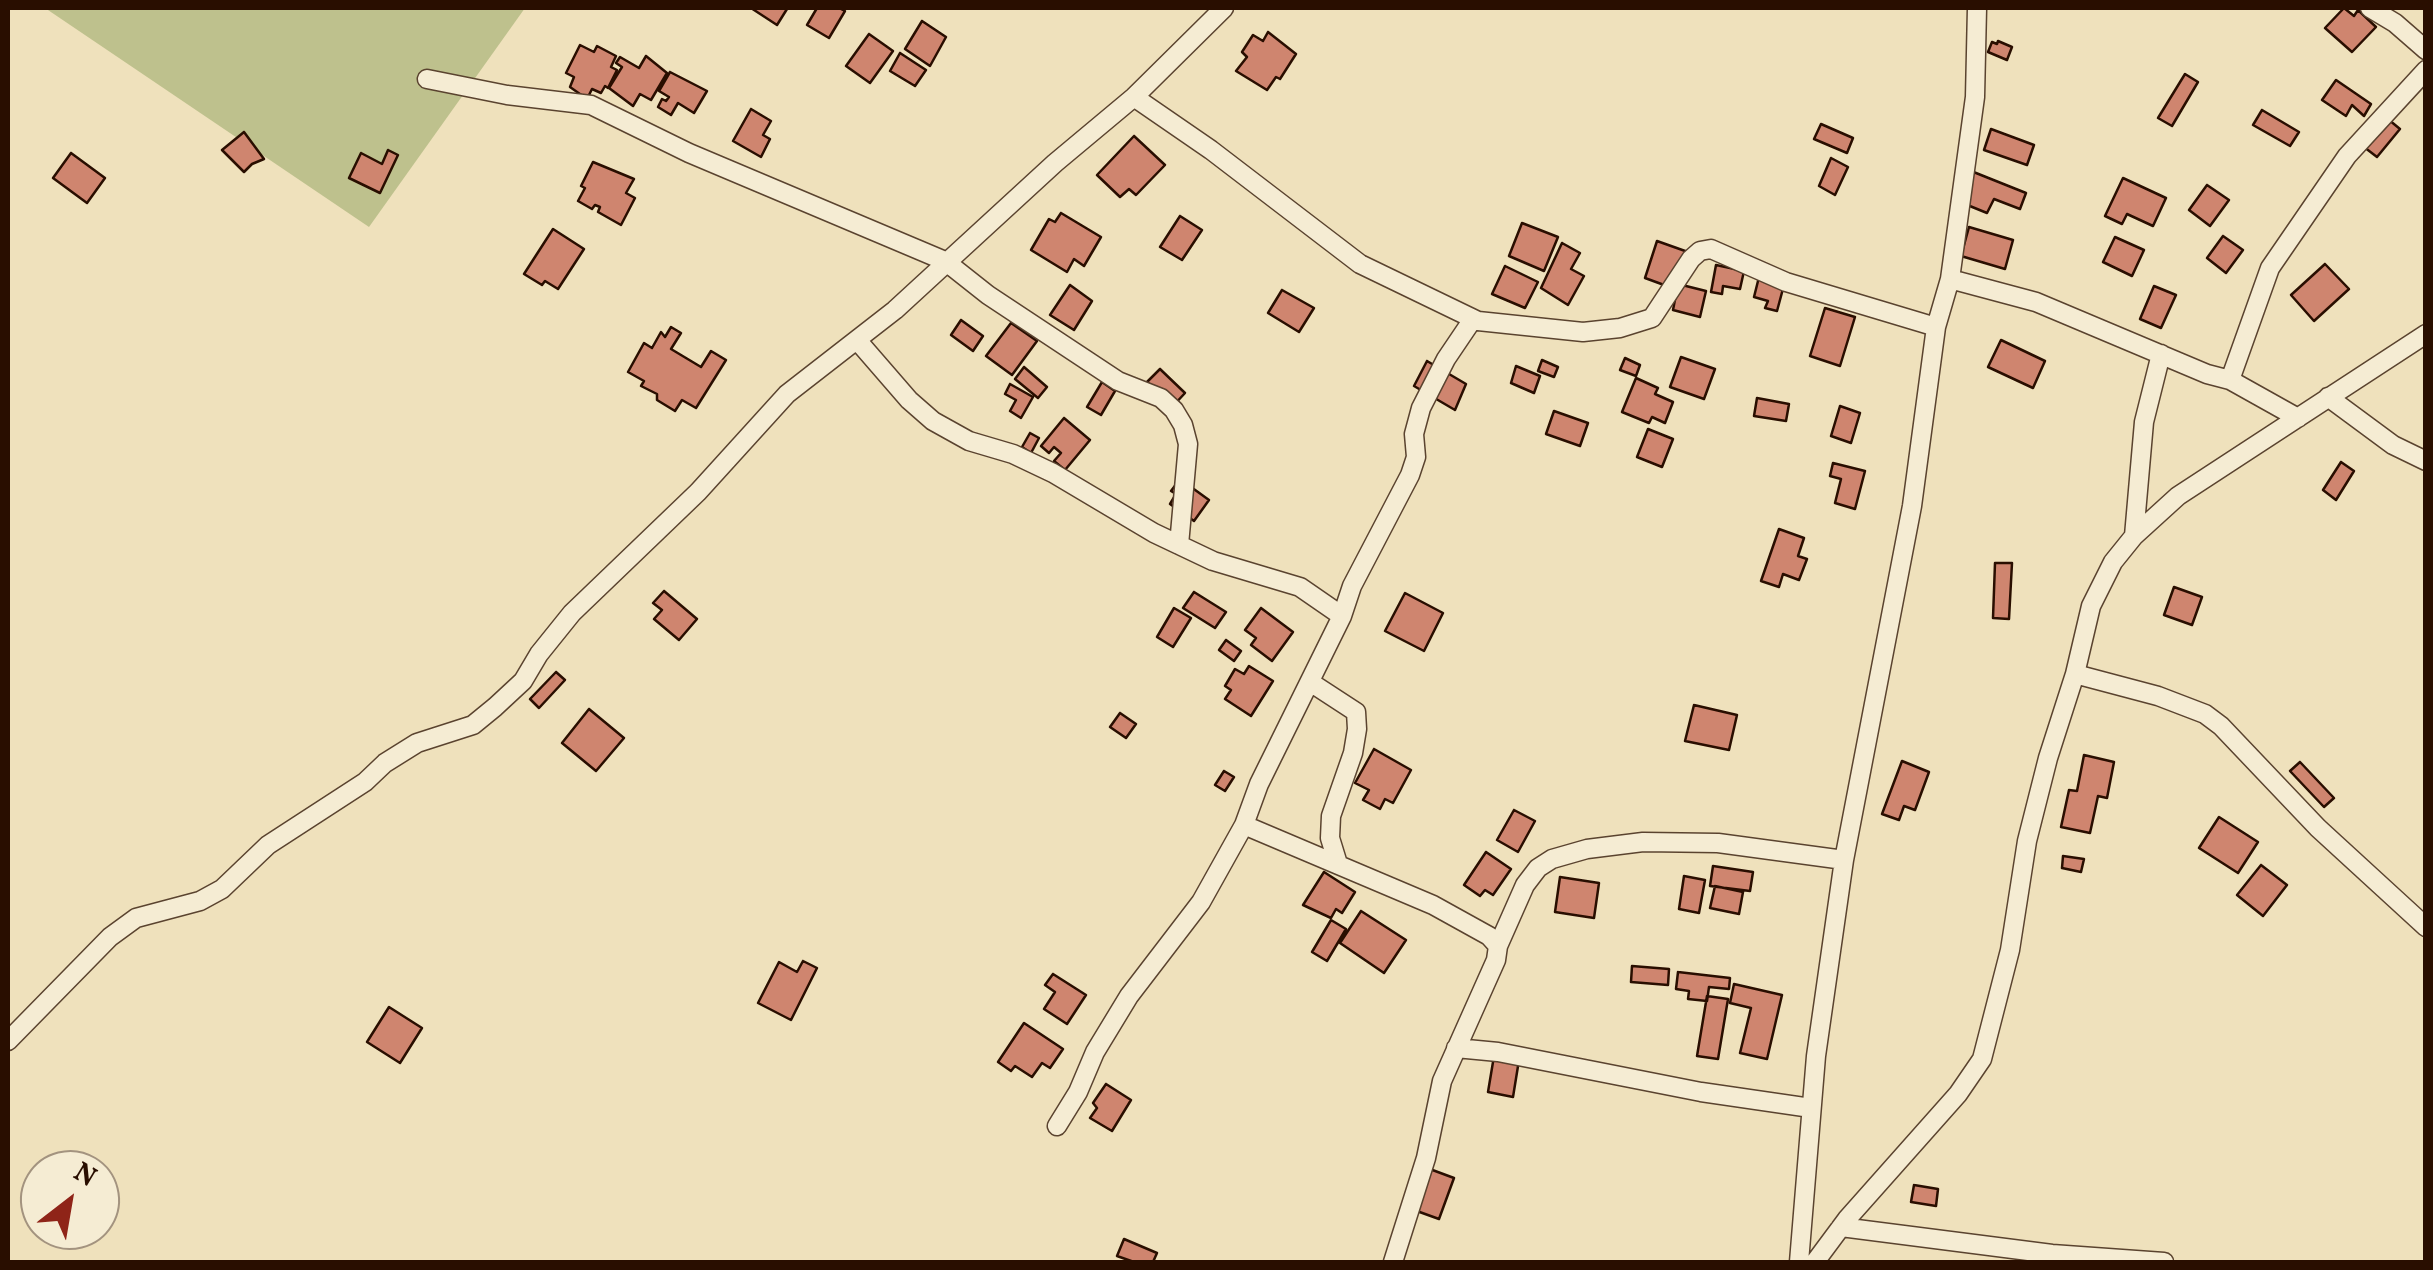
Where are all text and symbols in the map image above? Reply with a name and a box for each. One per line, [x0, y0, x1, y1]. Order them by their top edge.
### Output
north arrow [20, 1150, 120, 1250]
text: N [66, 1154, 103, 1198]

